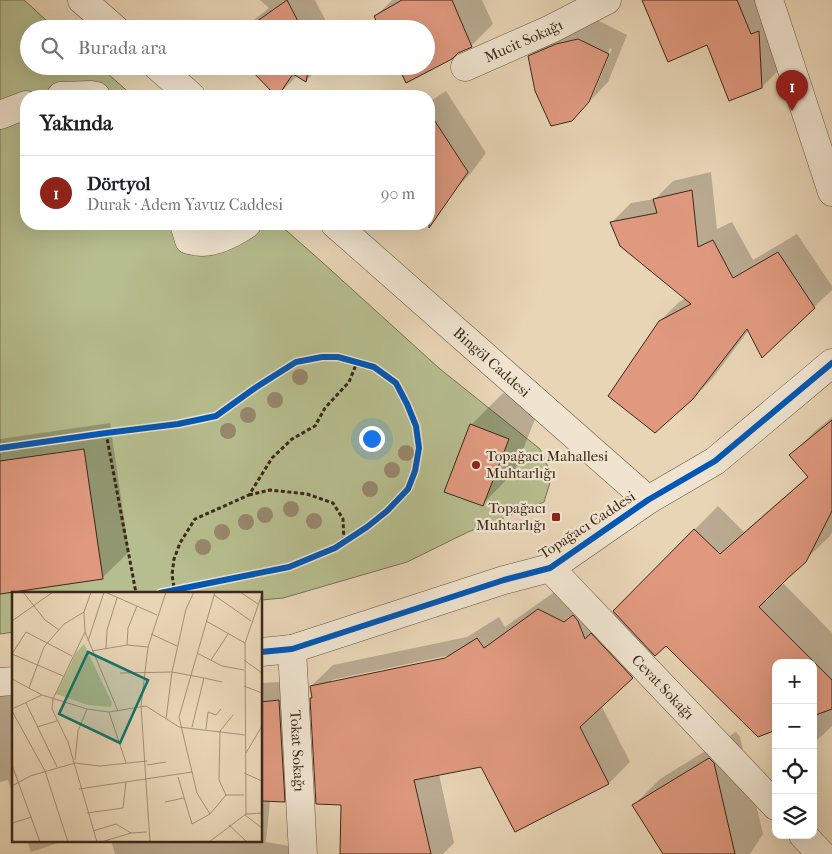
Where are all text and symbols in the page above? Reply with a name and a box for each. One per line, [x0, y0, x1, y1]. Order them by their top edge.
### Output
street label: Mucit Sokağı [481, 15, 566, 66]
search box [20, 20, 435, 75]
icon: search [38, 34, 66, 62]
text: Burada ara [78, 37, 167, 59]
pin: 1 [776, 70, 808, 111]
text: Yakında [40, 111, 113, 135]
text: Dörtyol [87, 173, 150, 195]
text: 1 [53, 184, 59, 203]
text: 90 m [381, 184, 415, 203]
text: Durak · Adem Yavuz Caddesi [87, 195, 283, 214]
street label: Bingöl Caddesi [450, 324, 534, 401]
your location [359, 426, 385, 452]
place label: Topağacı Mahallesi Muhtarlığı [486, 447, 609, 482]
marker: Topağacı Mahallesi Muhtarlığı [470, 459, 482, 471]
street label: Topağacı Caddesi [535, 487, 639, 563]
place label: Topağacı Muhtarlığı [476, 499, 547, 534]
marker: Topağacı Muhtarlığı [550, 511, 562, 523]
inset map [12, 592, 262, 842]
street label: Cevat Sokağı [628, 651, 698, 723]
map controls [772, 659, 817, 839]
button: + [772, 659, 817, 704]
button: − [772, 704, 817, 749]
street label: Tokat Sokağı [286, 710, 309, 793]
button: locate [772, 749, 817, 794]
button: layers [772, 794, 817, 839]

